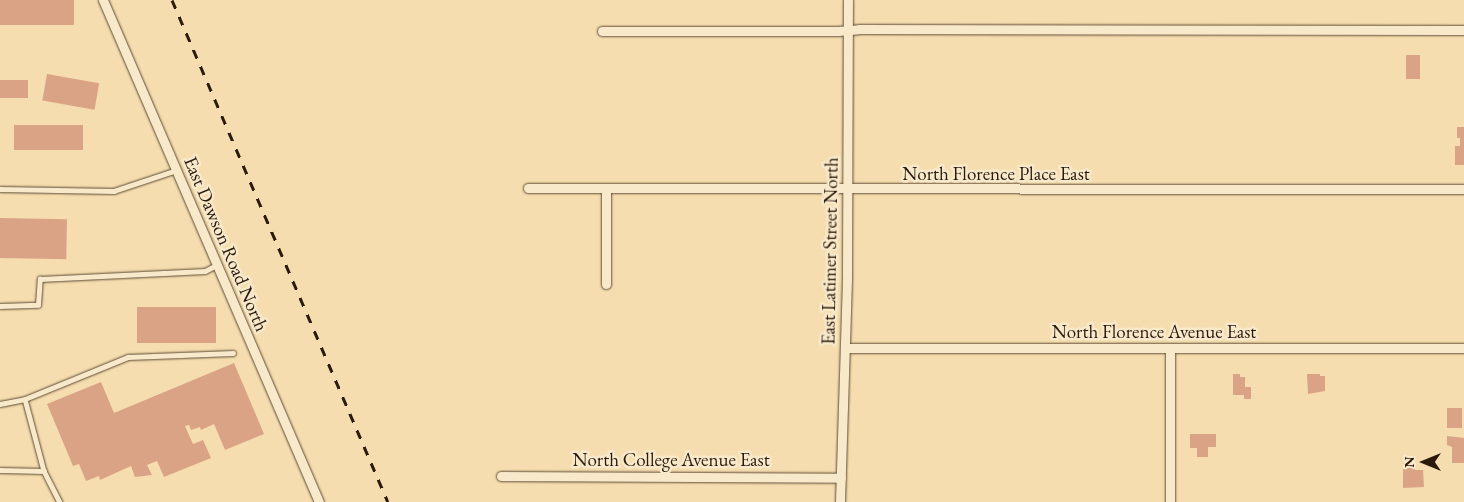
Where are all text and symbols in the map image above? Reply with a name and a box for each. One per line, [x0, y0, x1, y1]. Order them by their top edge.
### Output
street label: East Dawson Road North [179, 153, 273, 335]
street label: East Latimer Street North [817, 157, 843, 345]
street label: North Florence Place East [902, 163, 1090, 185]
street label: North Florence Avenue East [1052, 321, 1256, 343]
north arrow [1399, 437, 1449, 487]
street label: North College Avenue East [572, 449, 770, 471]
text: N [1400, 456, 1418, 468]

